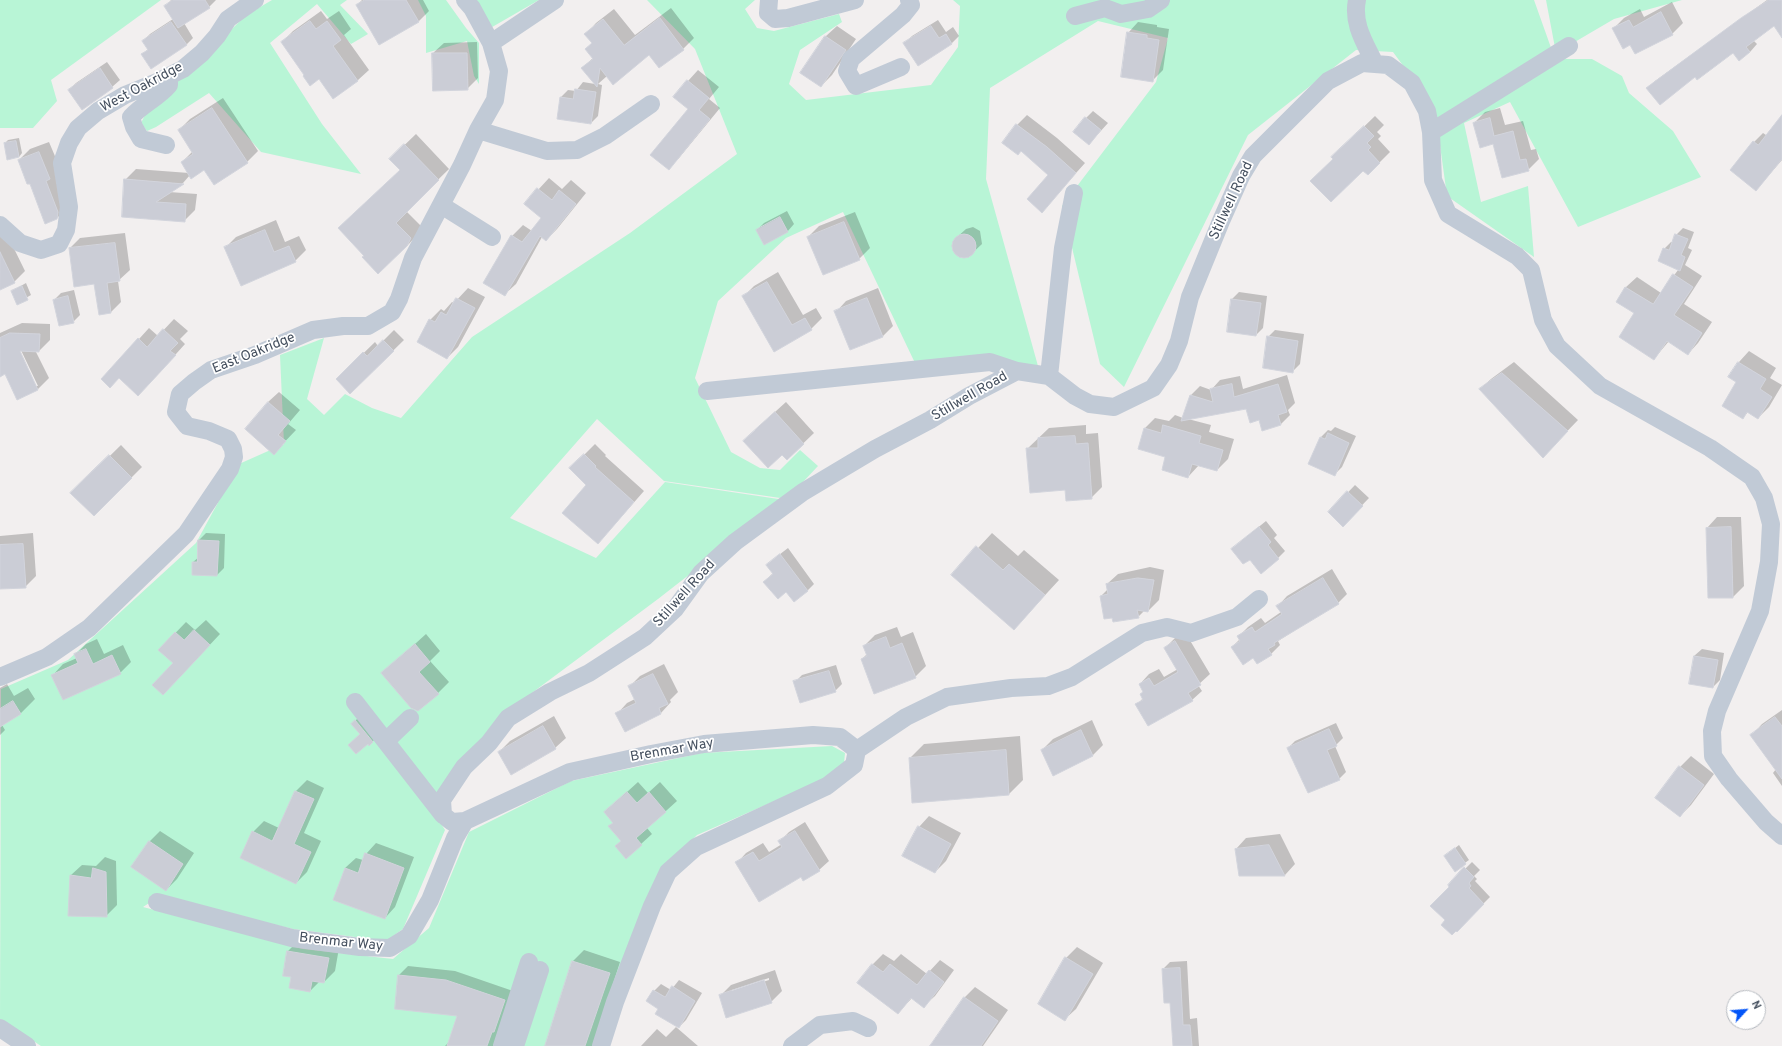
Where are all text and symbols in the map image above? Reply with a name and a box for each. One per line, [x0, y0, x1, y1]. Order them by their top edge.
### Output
street label: West Oakridge [98, 59, 186, 117]
street label: Stillwell Road [1207, 159, 1257, 243]
street label: East Oakridge [210, 330, 298, 378]
street label: Stillwell Road [929, 369, 1011, 425]
street label: Stillwell Road [650, 557, 720, 631]
street label: Brenmar Way [629, 735, 715, 767]
street label: Brenmar Way [298, 930, 384, 956]
north arrow [1726, 990, 1766, 1030]
text: N [1748, 999, 1764, 1012]

